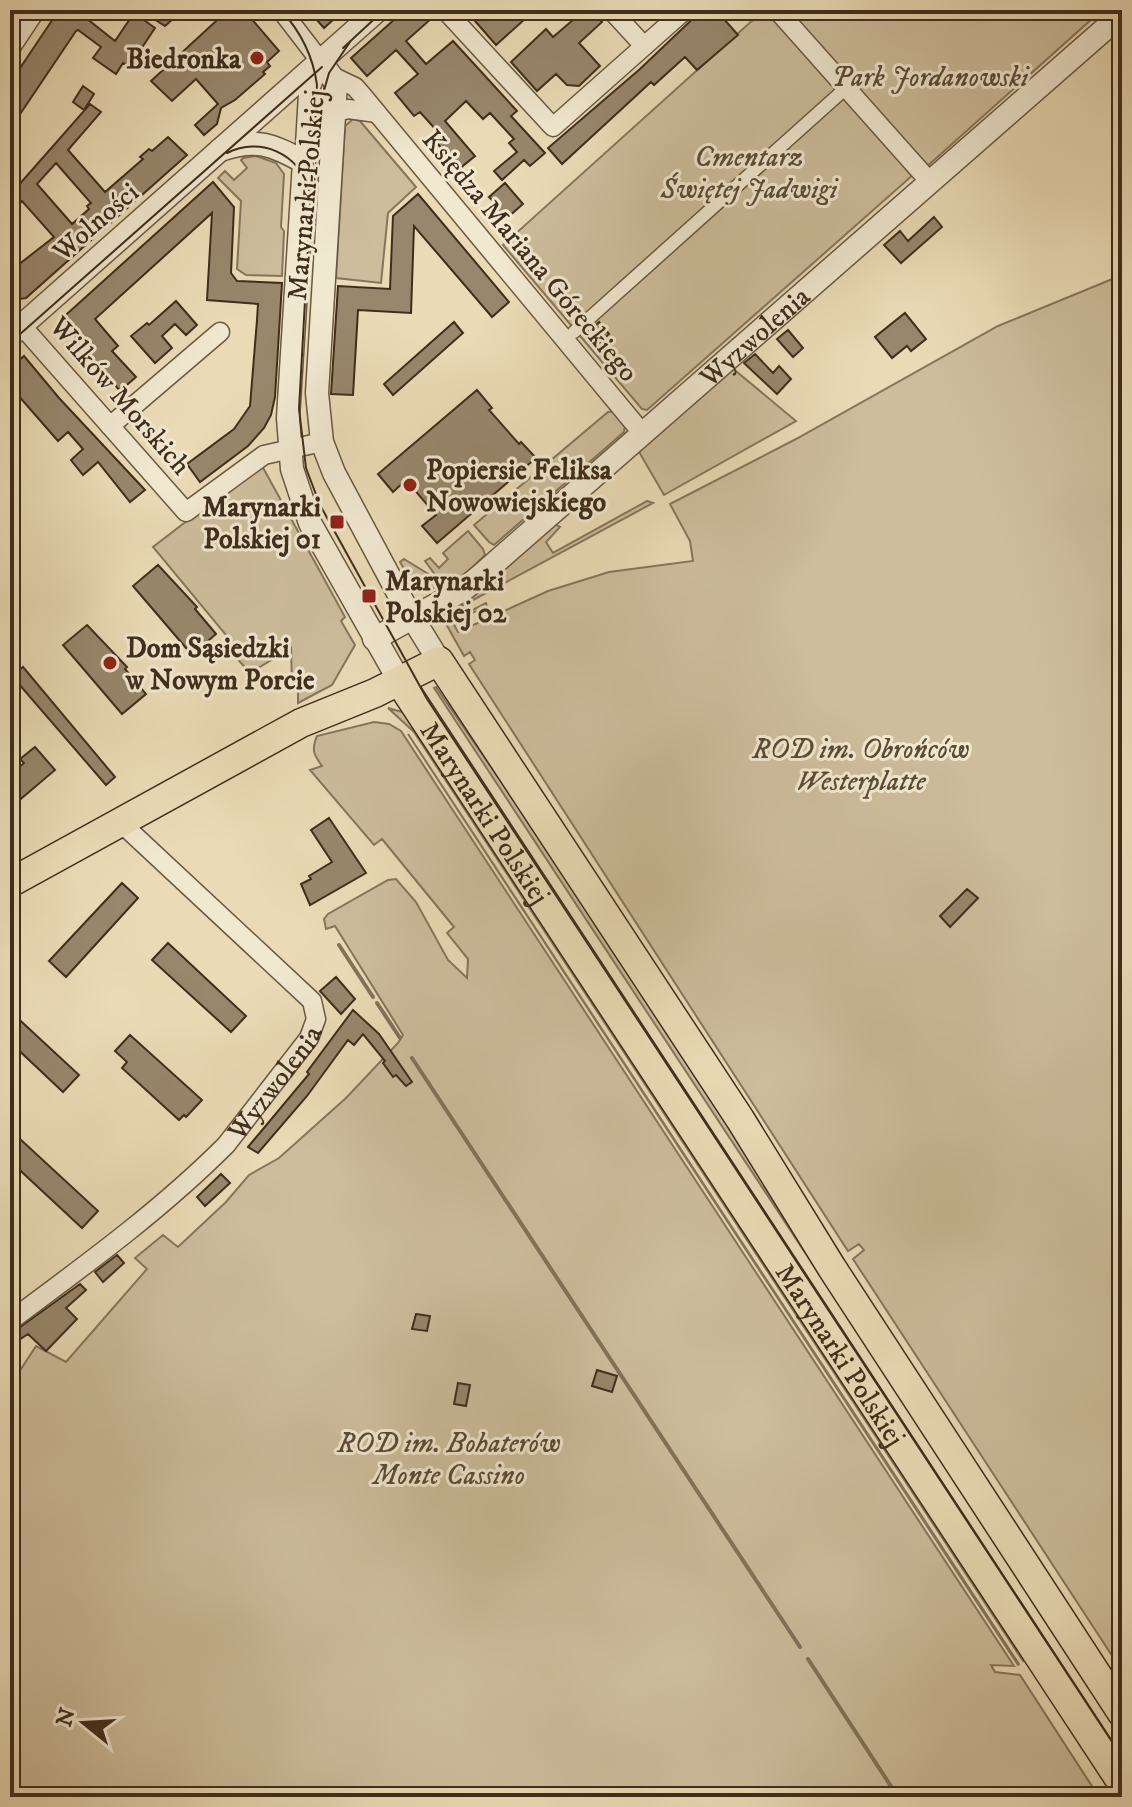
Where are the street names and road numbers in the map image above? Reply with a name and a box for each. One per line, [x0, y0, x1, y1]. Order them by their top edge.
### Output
street label: Marynarki Polskiej [280, 88, 333, 302]
street label: Księdza Mariana Góreckiego [414, 123, 646, 389]
street label: Wolności [45, 175, 146, 270]
street label: Wyzwolenia [692, 279, 818, 396]
street label: Wilków Morskich [41, 309, 198, 483]
street label: Marynarki Polskiej [412, 715, 557, 911]
street label: Wyzwolenia [220, 1022, 331, 1148]
street label: Marynarki Polskiej [767, 1257, 912, 1453]

